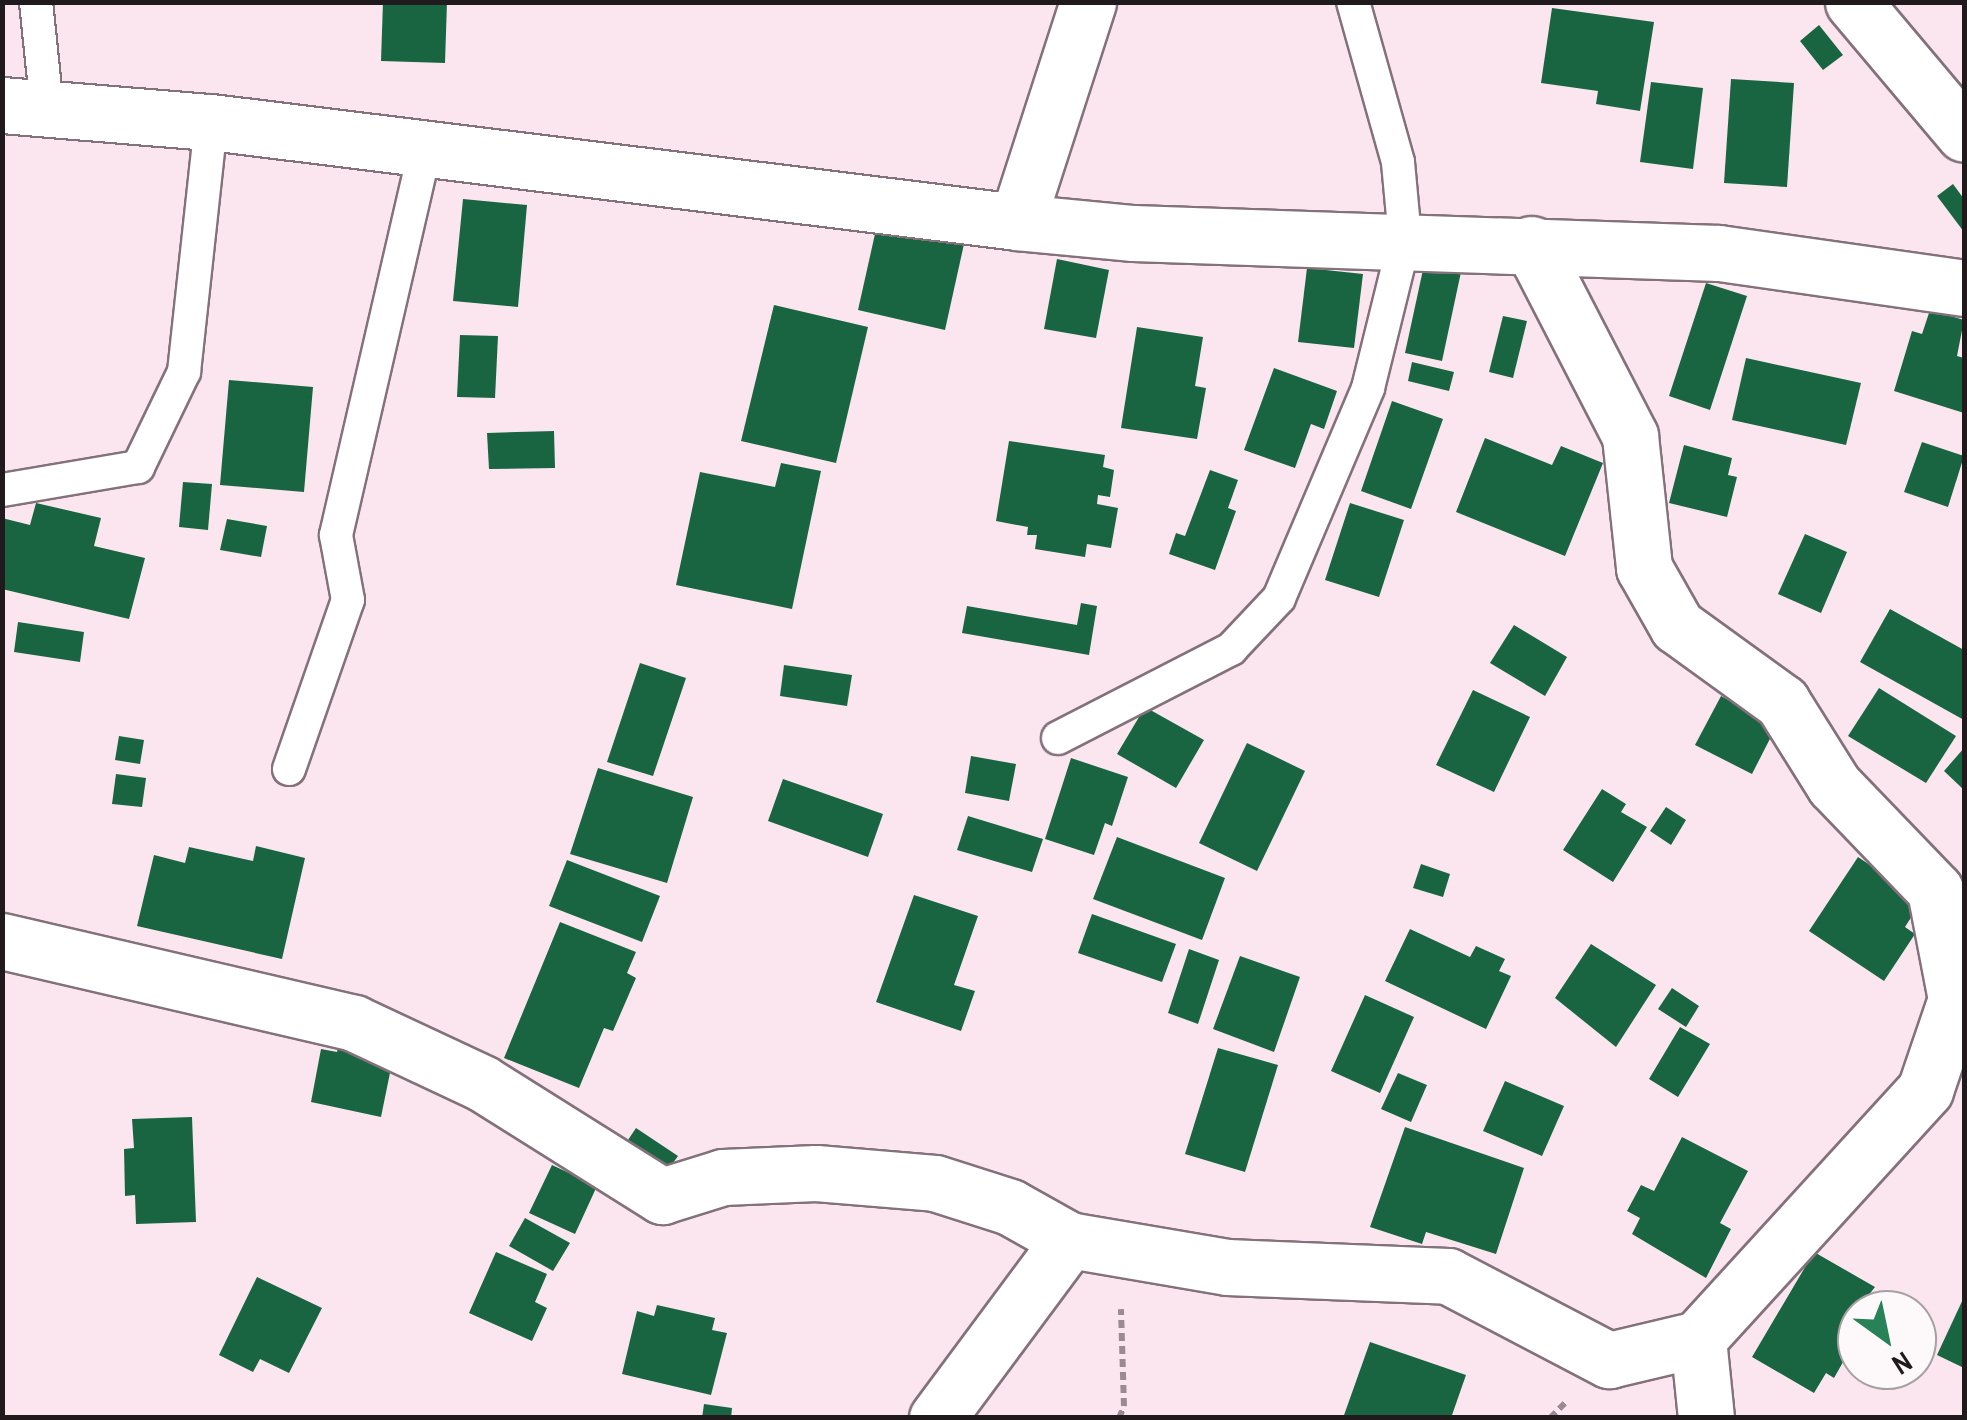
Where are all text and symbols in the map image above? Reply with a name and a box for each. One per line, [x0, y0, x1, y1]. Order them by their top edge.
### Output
north arrow [1837, 1290, 1937, 1390]
text: N [1885, 1343, 1920, 1384]

